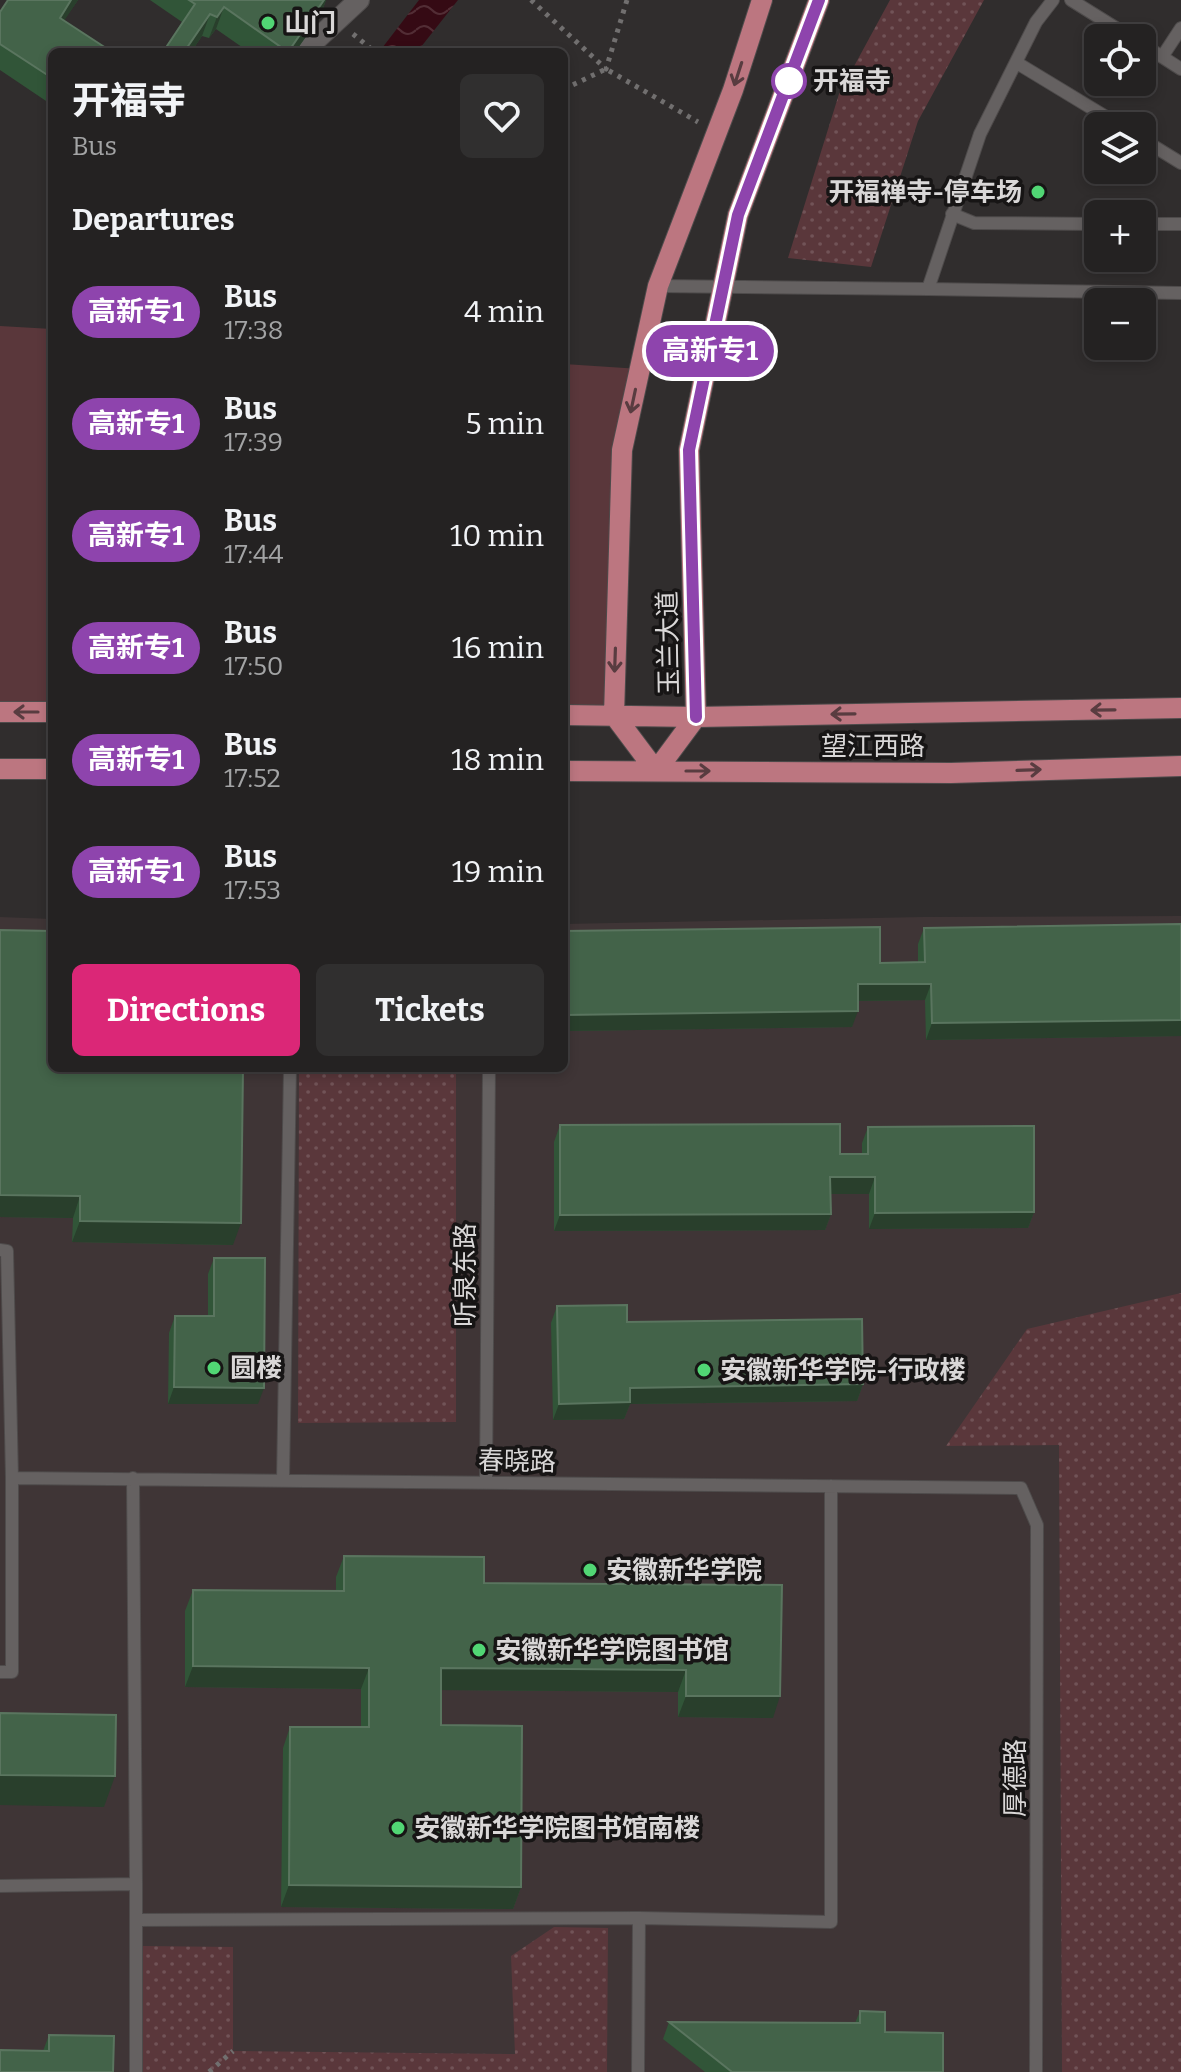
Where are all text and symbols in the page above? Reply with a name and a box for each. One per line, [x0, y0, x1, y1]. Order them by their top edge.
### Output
place label: 山门 [284, 8, 336, 39]
marker: 山门 [259, 14, 277, 32]
map controls [1084, 24, 1156, 360]
button: locate [1084, 24, 1156, 96]
one-way arrow [729, 62, 744, 87]
marker: 开福寺 [772, 64, 806, 98]
place label: 开福寺 [813, 66, 891, 97]
button: heart [460, 74, 544, 158]
text: 开福寺 [72, 78, 186, 124]
button: layers [1084, 112, 1156, 184]
text: Bus [72, 131, 117, 162]
place label: 开福禅寺-停车场 [828, 177, 1022, 208]
marker: 开福禅寺-停车场 [1029, 183, 1047, 201]
button: + [1084, 200, 1156, 272]
text: Departures [72, 202, 235, 238]
text: Bus [224, 279, 277, 315]
button: − [1084, 288, 1156, 360]
text: 4 min [464, 294, 544, 330]
text: 高新专1 [88, 295, 184, 328]
text: 17:38 [224, 315, 283, 346]
line badge: 高新专1 [654, 325, 766, 377]
text: 高新专1 [662, 334, 758, 367]
one-way arrow [625, 388, 640, 413]
text: Bus [224, 391, 277, 427]
text: 5 min [465, 406, 544, 442]
text: 高新专1 [88, 407, 184, 440]
text: 17:39 [224, 427, 283, 458]
text: Bus [224, 503, 277, 539]
text: 10 min [450, 518, 544, 554]
text: 高新专1 [88, 519, 184, 552]
text: 17:44 [224, 539, 283, 570]
street label: 玉兰大道 [652, 591, 685, 695]
text: Bus [224, 615, 277, 651]
text: 16 min [452, 630, 544, 666]
text: 高新专1 [88, 631, 184, 664]
one-way arrow [608, 646, 623, 673]
text: 17:50 [224, 651, 284, 682]
one-way arrow [1090, 702, 1117, 717]
one-way arrow [13, 704, 40, 720]
one-way arrow [830, 706, 857, 722]
text: Bus [224, 727, 277, 763]
street label: 望江西路 [821, 731, 925, 762]
text: 18 min [451, 742, 544, 778]
text: 高新专1 [88, 743, 184, 776]
text: 17:52 [224, 763, 281, 794]
one-way arrow [1015, 763, 1042, 778]
one-way arrow [684, 764, 711, 779]
text: Bus [224, 839, 277, 875]
text: 19 min [452, 854, 544, 890]
text: 高新专1 [88, 855, 184, 888]
text: 17:53 [224, 875, 281, 906]
button: Directions [72, 964, 300, 1056]
button: Tickets [316, 964, 544, 1056]
street label: 听泉东路 [450, 1223, 481, 1327]
place label: 圆楼 [230, 1353, 282, 1384]
place label: 安徽新华学院-行政楼 [720, 1355, 966, 1386]
marker: 圆楼 [205, 1359, 223, 1377]
marker: 安徽新华学院-行政楼 [695, 1361, 713, 1379]
street label: 春晓路 [478, 1445, 556, 1478]
place label: 安徽新华学院 [606, 1555, 762, 1586]
marker: 安徽新华学院 [581, 1561, 599, 1579]
place label: 安徽新华学院图书馆 [495, 1635, 729, 1666]
marker: 安徽新华学院图书馆 [470, 1641, 488, 1659]
street label: 厚德路 [1000, 1739, 1031, 1817]
place label: 安徽新华学院图书馆南楼 [414, 1813, 700, 1844]
marker: 安徽新华学院图书馆南楼 [389, 1819, 407, 1837]

